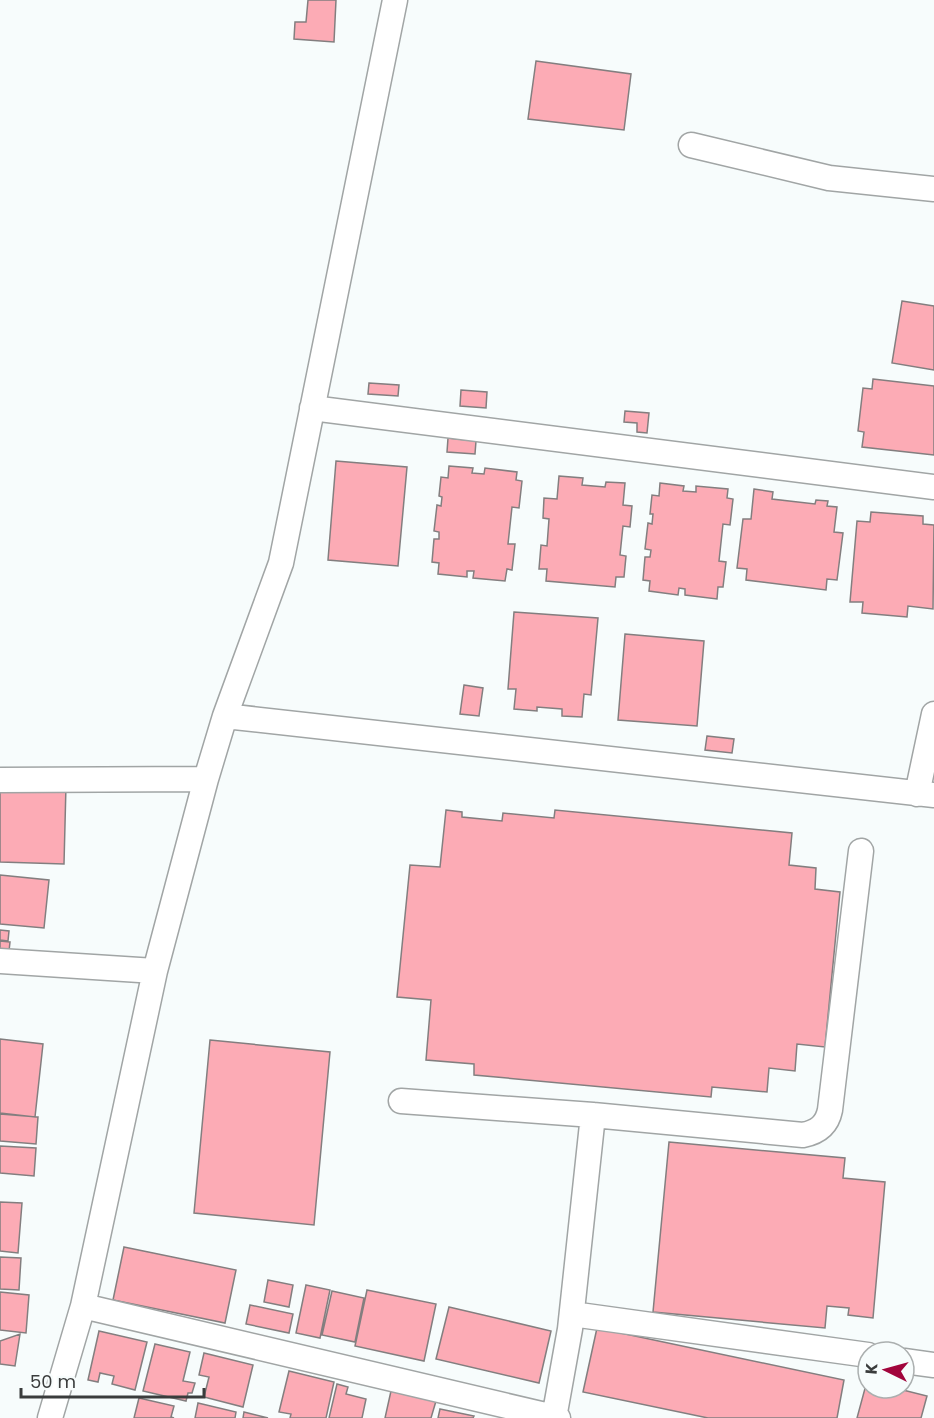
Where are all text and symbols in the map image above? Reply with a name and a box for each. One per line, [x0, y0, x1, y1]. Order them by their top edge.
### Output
north arrow [856, 1340, 916, 1400]
scale bar [21, 1361, 204, 1399]
text: K [860, 1362, 883, 1375]
text: 50 m [30, 1369, 76, 1394]

